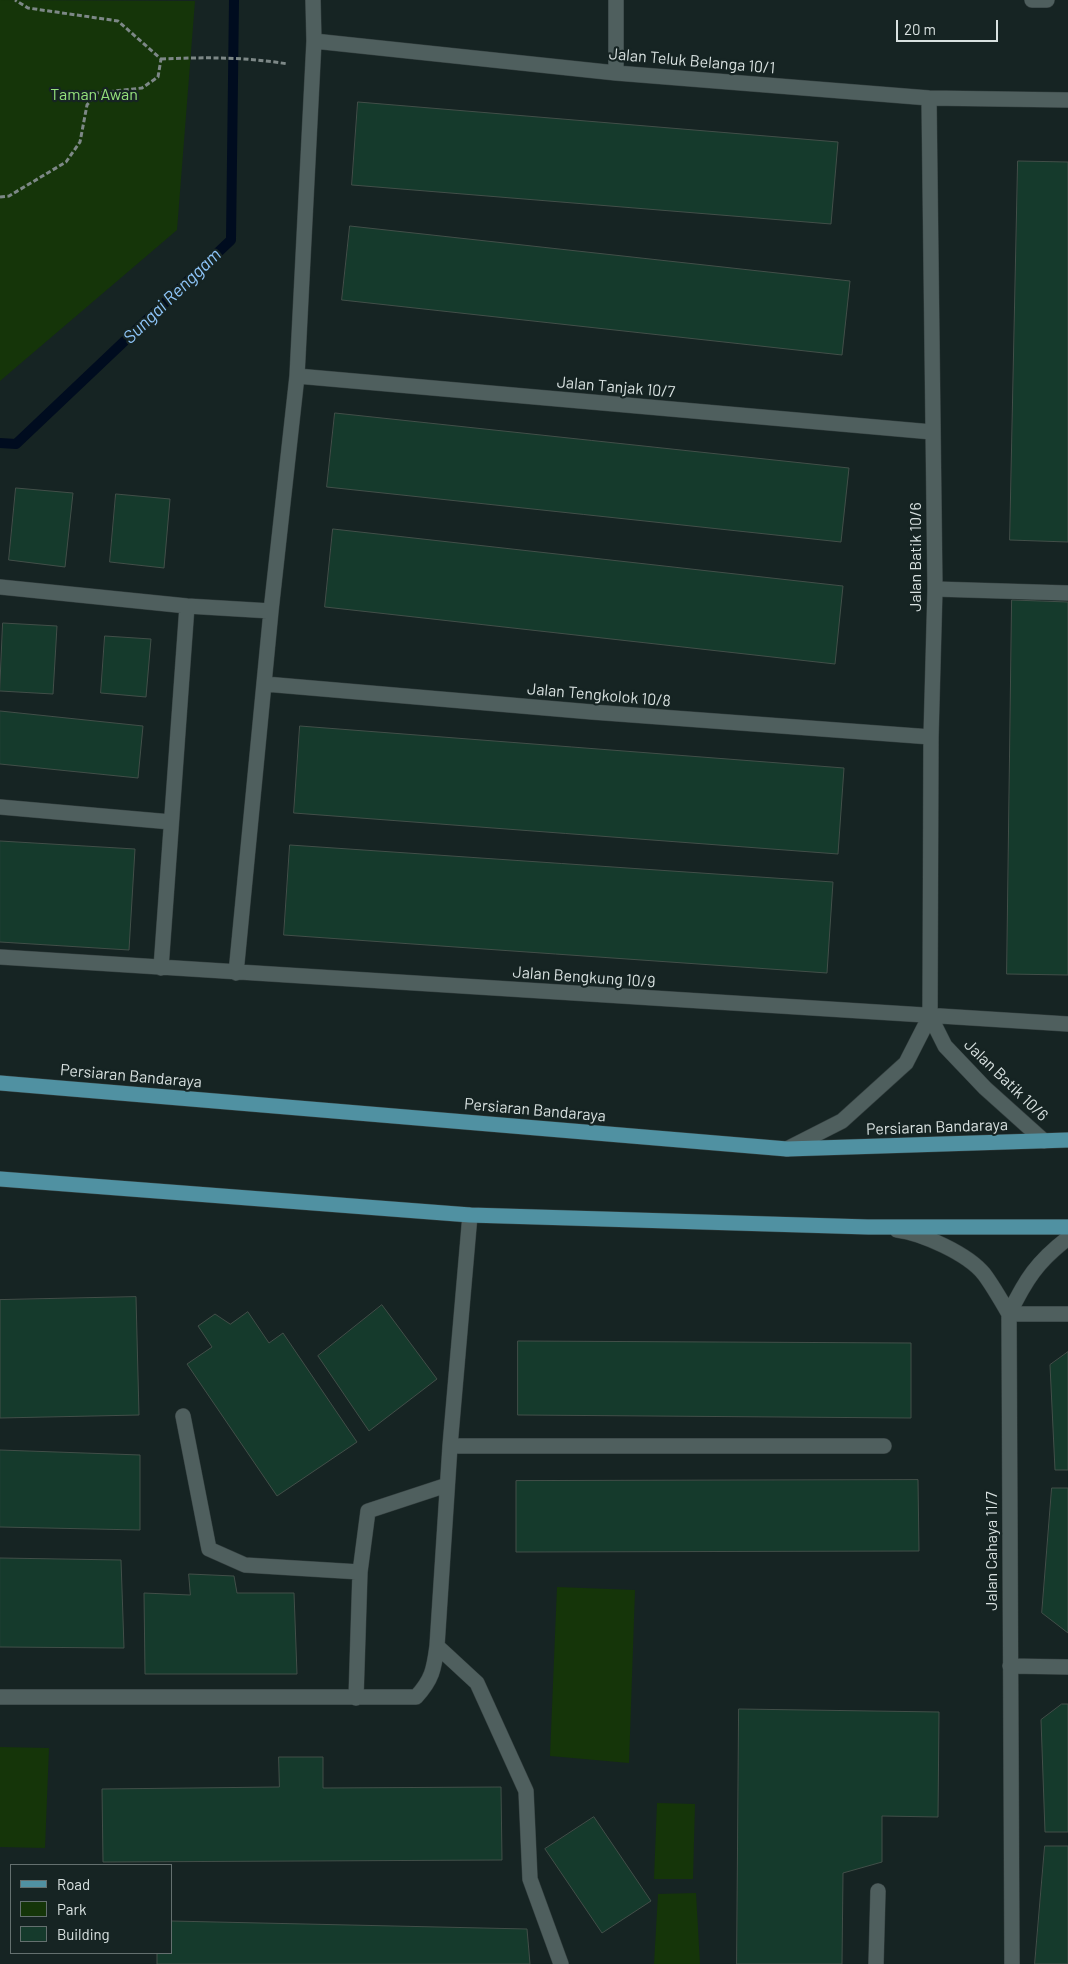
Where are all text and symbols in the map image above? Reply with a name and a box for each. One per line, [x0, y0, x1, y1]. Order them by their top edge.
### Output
scale bar [898, 10, 1000, 42]
text: 20 m [904, 20, 936, 38]
street label: Jalan Teluk Belanga 10/1 [608, 44, 776, 78]
park label: Taman Awan [50, 85, 138, 105]
water label: Sungai Renggam [119, 244, 225, 348]
street label: Jalan Tanjak 10/7 [556, 372, 676, 402]
street label: Jalan Batik 10/6 [906, 502, 926, 612]
street label: Jalan Tengkolok 10/8 [526, 679, 672, 711]
street label: Jalan Bengkung 10/9 [512, 962, 656, 992]
street label: Jalan Batik 10/6 [960, 1035, 1052, 1125]
street label: Persiaran Bandaraya [59, 1060, 203, 1092]
street label: Persiaran Bandaraya [463, 1094, 607, 1126]
street label: Persiaran Bandaraya [866, 1115, 1008, 1139]
street label: Jalan Cahaya 11/7 [982, 1491, 1002, 1611]
legend [10, 1864, 172, 1954]
text: Road [57, 1875, 90, 1893]
text: Park [57, 1900, 86, 1918]
text: Building [57, 1925, 110, 1943]

